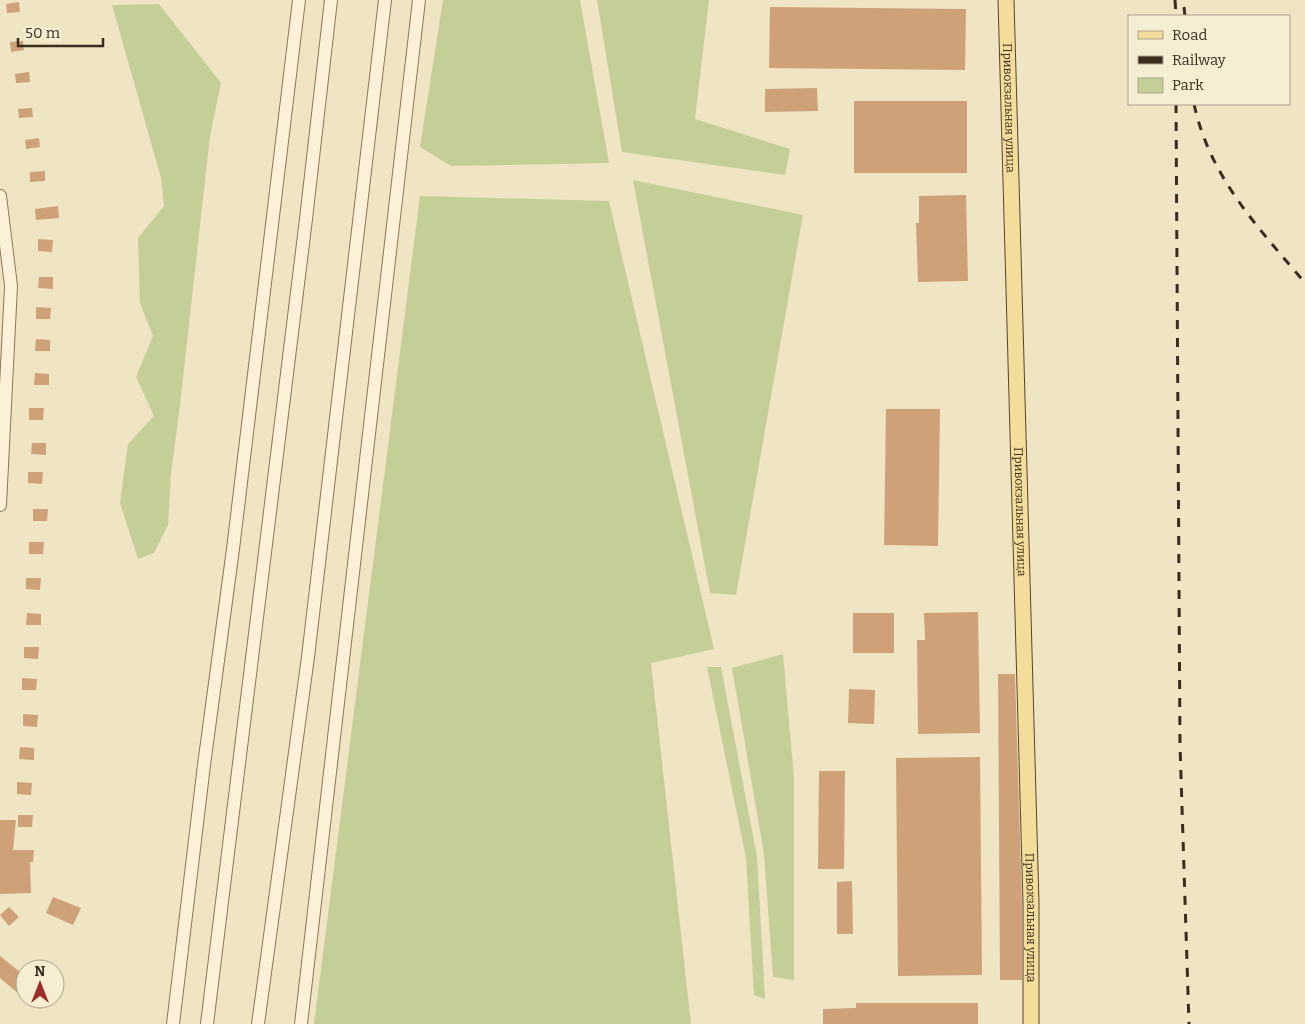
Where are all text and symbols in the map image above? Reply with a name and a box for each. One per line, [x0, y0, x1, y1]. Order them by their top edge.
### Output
scale bar [18, 15, 102, 47]
legend [1128, 15, 1290, 105]
text: 50 m [25, 24, 61, 42]
text: Road [1172, 26, 1207, 44]
street label: Привокзальная улица [1000, 43, 1018, 173]
text: Railway [1172, 51, 1226, 69]
text: Park [1172, 76, 1204, 94]
street label: Привокзальная улица [1011, 447, 1029, 577]
street label: Привокзальная улица [1023, 853, 1038, 983]
north arrow [15, 959, 65, 1009]
text: N [35, 963, 46, 980]

